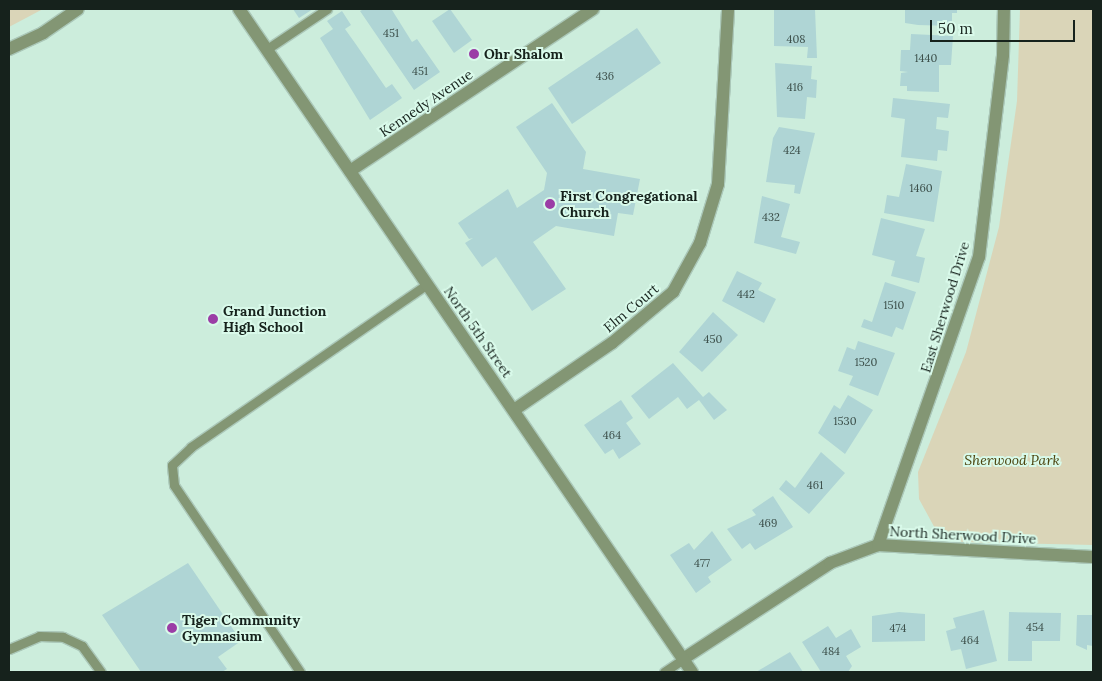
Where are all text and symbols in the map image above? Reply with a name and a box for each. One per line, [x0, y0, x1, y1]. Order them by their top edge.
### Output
scale bar [932, 10, 1077, 42]
text: 50 m [938, 19, 973, 38]
house number: 451 [383, 26, 399, 40]
house number: 408 [787, 32, 805, 46]
place label: Ohr Shalom [484, 46, 563, 62]
marker: Ohr Shalom [468, 48, 480, 60]
house number: 1440 [915, 51, 937, 65]
house number: 451 [412, 64, 428, 78]
street label: Kennedy Avenue [376, 66, 476, 140]
house number: 436 [596, 69, 614, 83]
house number: 416 [787, 80, 803, 94]
house number: 424 [783, 143, 801, 157]
house number: 1460 [909, 181, 933, 195]
place label: First Congregational Church [560, 188, 698, 220]
marker: First Congregational Church [544, 198, 556, 210]
house number: 432 [762, 210, 780, 224]
street label: East Sherwood Drive [917, 239, 973, 375]
street label: Elm Court [600, 280, 662, 336]
street label: North 5th Street [440, 283, 516, 381]
house number: 442 [737, 287, 755, 301]
house number: 1510 [884, 298, 904, 312]
place label: Grand Junction High School [223, 303, 326, 336]
marker: Grand Junction High School [207, 313, 219, 325]
house number: 450 [704, 332, 722, 346]
house number: 1520 [855, 355, 877, 369]
house number: 1530 [834, 414, 856, 428]
house number: 464 [603, 428, 621, 442]
park label: Sherwood Park [964, 452, 1060, 468]
house number: 461 [807, 478, 823, 492]
house number: 469 [759, 516, 777, 530]
street label: North Sherwood Drive [889, 523, 1037, 547]
house number: 477 [694, 556, 710, 570]
place label: Tiger Community Gymnasium [182, 612, 300, 644]
house number: 454 [1026, 620, 1044, 634]
house number: 474 [890, 621, 906, 635]
marker: Tiger Community Gymnasium [166, 622, 178, 634]
house number: 464 [961, 633, 979, 647]
house number: 484 [822, 644, 840, 658]

